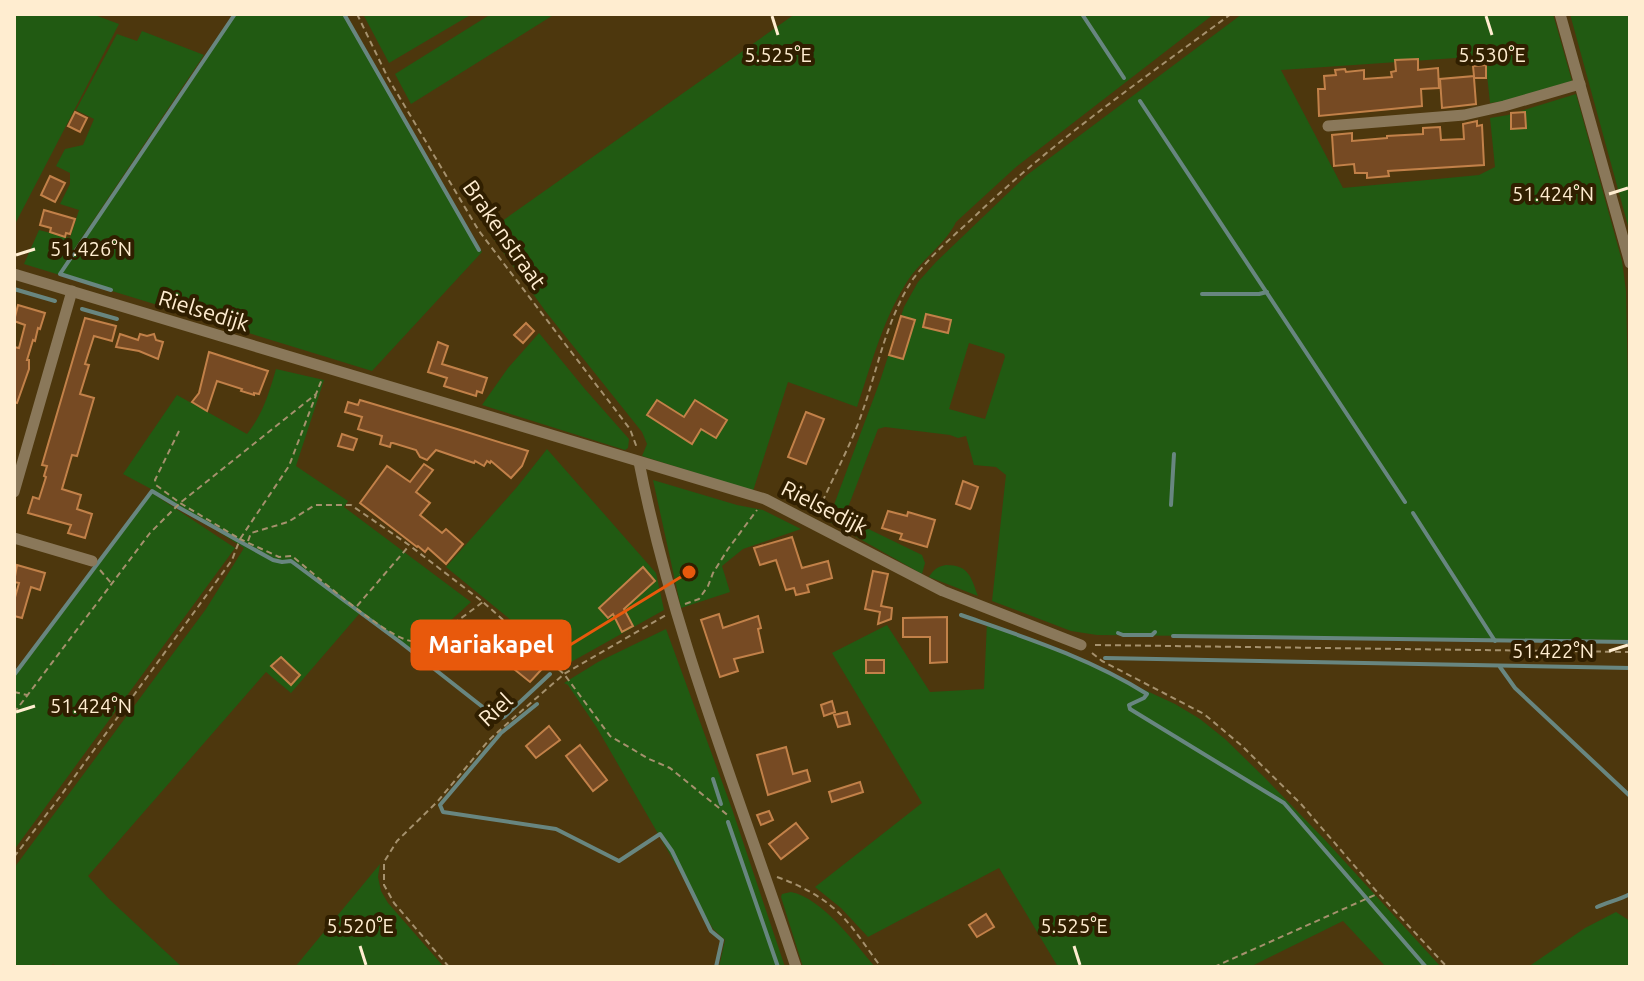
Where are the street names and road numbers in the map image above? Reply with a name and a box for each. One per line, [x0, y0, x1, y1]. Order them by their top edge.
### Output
street label: Brakenstraat [458, 175, 552, 293]
street label: Rielsedijk [156, 284, 252, 336]
street label: Rielsedijk [778, 475, 872, 539]
street label: Riel [473, 687, 517, 731]

